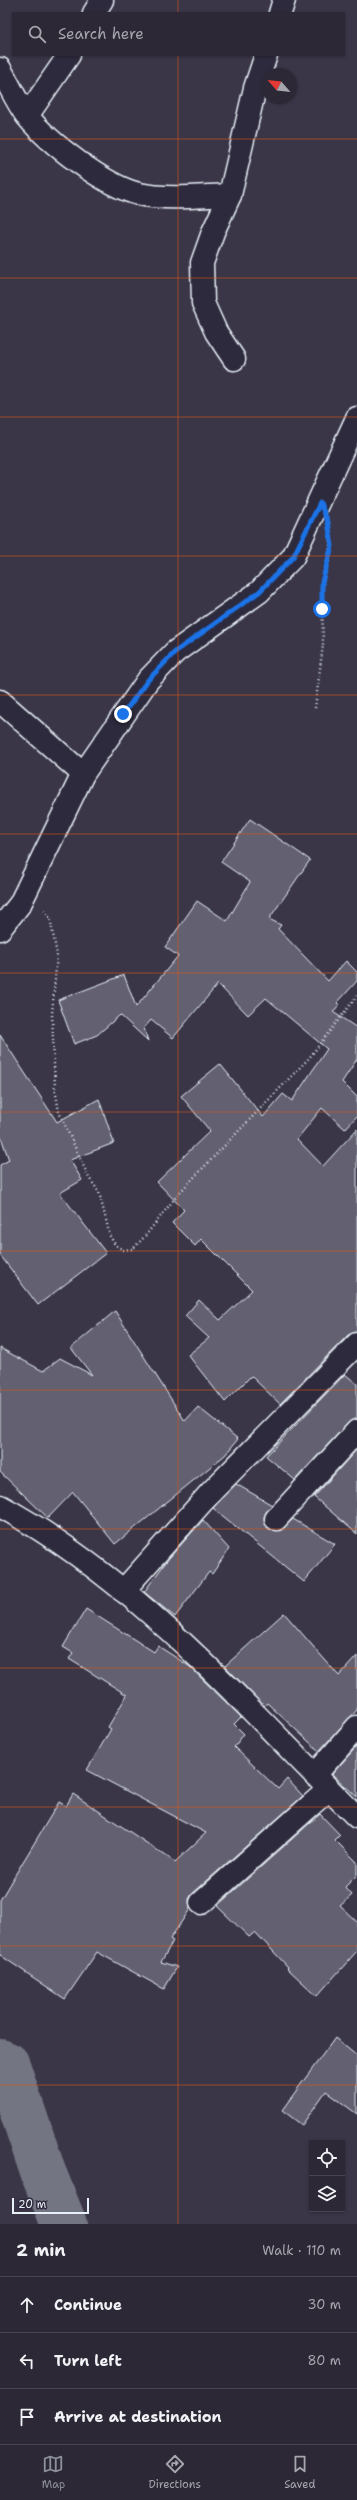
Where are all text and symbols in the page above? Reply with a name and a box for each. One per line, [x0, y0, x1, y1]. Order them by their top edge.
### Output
search box [12, 12, 345, 56]
icon: search [26, 23, 48, 45]
text: Search here [58, 24, 144, 44]
north arrow [261, 68, 297, 104]
route start [313, 600, 331, 618]
route end [114, 705, 132, 723]
map controls [309, 2140, 345, 2212]
button: locate [309, 2140, 345, 2176]
button: layers [309, 2176, 345, 2212]
scale bar [12, 2196, 89, 2215]
text: 20 m [18, 2197, 46, 2212]
text: 2 min [16, 2239, 66, 2261]
text: Walk · 110 m [262, 2242, 341, 2259]
icon: ahead [16, 2294, 38, 2316]
text: Continue [54, 2295, 122, 2315]
text: 30 m [307, 2296, 341, 2313]
icon: left [16, 2350, 38, 2372]
text: Turn left [54, 2351, 122, 2371]
text: 80 m [307, 2352, 341, 2369]
icon: arrive [16, 2406, 38, 2428]
text: Arrive at destination [54, 2407, 222, 2427]
tab: Map [42, 2453, 65, 2492]
tab: Directions [148, 2453, 201, 2492]
tab: Saved [284, 2453, 315, 2492]

